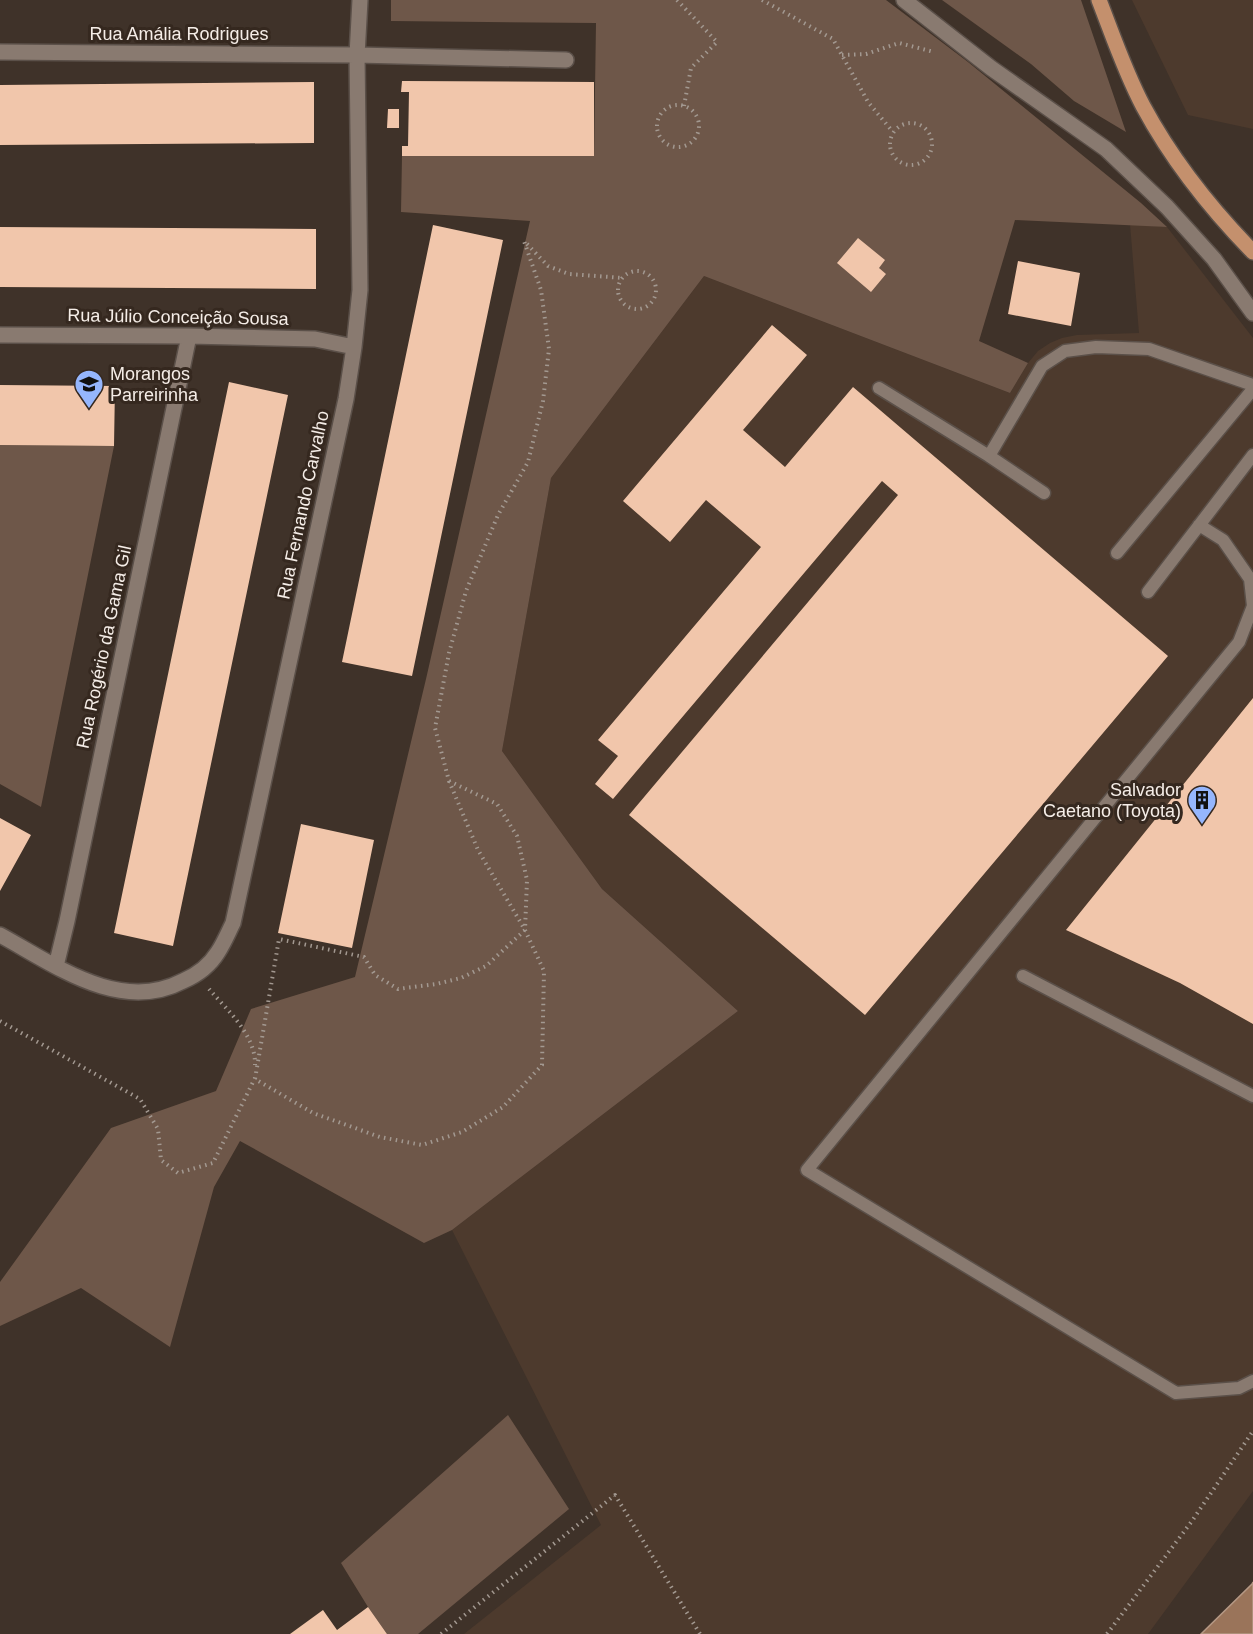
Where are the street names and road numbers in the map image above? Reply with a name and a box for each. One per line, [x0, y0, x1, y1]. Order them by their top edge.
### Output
street label: Rua Amália Rodrigues [89, 24, 269, 44]
street label: Rua Júlio Conceição Sousa [67, 305, 290, 329]
street label: Rua Fernando Carvalho [273, 409, 333, 601]
street label: Rua Rogério da Gama Gil [73, 544, 135, 750]

